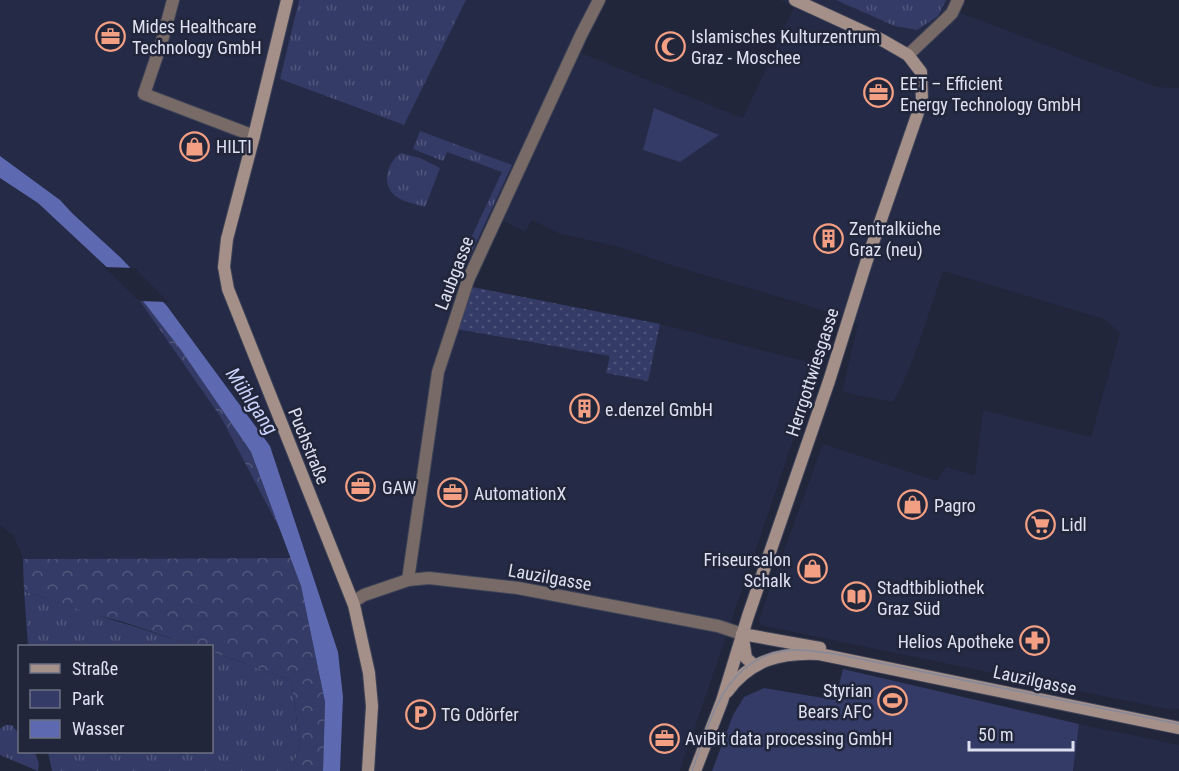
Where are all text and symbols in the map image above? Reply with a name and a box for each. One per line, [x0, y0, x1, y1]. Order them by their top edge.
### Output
place label: Mides Healthcare Technology GmbH [132, 16, 262, 58]
office icon: Mides Healthcare Technology GmbH [95, 20, 127, 52]
place label: Islamisches Kulturzentrum Graz - Moschee [691, 26, 880, 68]
mosque icon: Islamisches Kulturzentrum Graz - Moschee [654, 30, 686, 62]
place label: EET – Efficient Energy Technology GmbH [900, 73, 1081, 115]
office icon: EET – Efficient Energy Technology GmbH [863, 77, 895, 109]
shop icon: HILTI [179, 130, 211, 162]
place label: HILTI [216, 136, 252, 157]
place label: Zentralküche Graz (neu) [849, 218, 941, 261]
building icon: Zentralküche Graz (neu) [812, 222, 844, 254]
street label: Laubgasse [430, 233, 478, 313]
street label: Herrgottwiesgasse [781, 305, 843, 439]
water label: Mühlgang [221, 363, 283, 439]
building icon: e.denzel GmbH [568, 393, 600, 425]
place label: e.denzel GmbH [605, 399, 713, 420]
street label: Puchstraße [284, 405, 334, 487]
office icon: GAW [345, 471, 377, 503]
place label: GAW [382, 477, 416, 498]
office icon: AutomationX [437, 477, 469, 509]
place label: AutomationX [474, 483, 567, 504]
shop icon: Pagro [897, 489, 929, 521]
place label: Pagro [934, 495, 976, 516]
supermarket icon: Lidl [1024, 508, 1056, 540]
place label: Lidl [1061, 514, 1087, 535]
place label: Friseursalon Schalk [703, 549, 791, 591]
shop icon: Friseursalon Schalk [796, 553, 828, 585]
street label: Lauzilgasse [507, 559, 593, 595]
place label: Stadtbibliothek Graz Süd [877, 577, 984, 619]
library icon: Stadtbibliothek Graz Süd [840, 581, 872, 613]
pharmacy icon: Helios Apotheke [1019, 625, 1051, 657]
place label: Helios Apotheke [898, 631, 1014, 652]
legend [18, 645, 213, 753]
text: Straße [72, 658, 118, 679]
street label: Lauzilgasse [992, 661, 1078, 699]
place label: Styrian Bears AFC [798, 680, 872, 722]
sports icon: Styrian Bears AFC [877, 684, 909, 716]
text: Park [72, 688, 104, 709]
parking icon: TG Odörfer [404, 698, 436, 730]
place label: TG Odörfer [441, 704, 519, 725]
scale bar [969, 714, 1072, 752]
text: Wasser [72, 718, 125, 739]
office icon: AviBit data processing GmbH [648, 722, 680, 754]
text: 50 m [978, 724, 1013, 745]
place label: AviBit data processing GmbH [685, 728, 892, 749]

